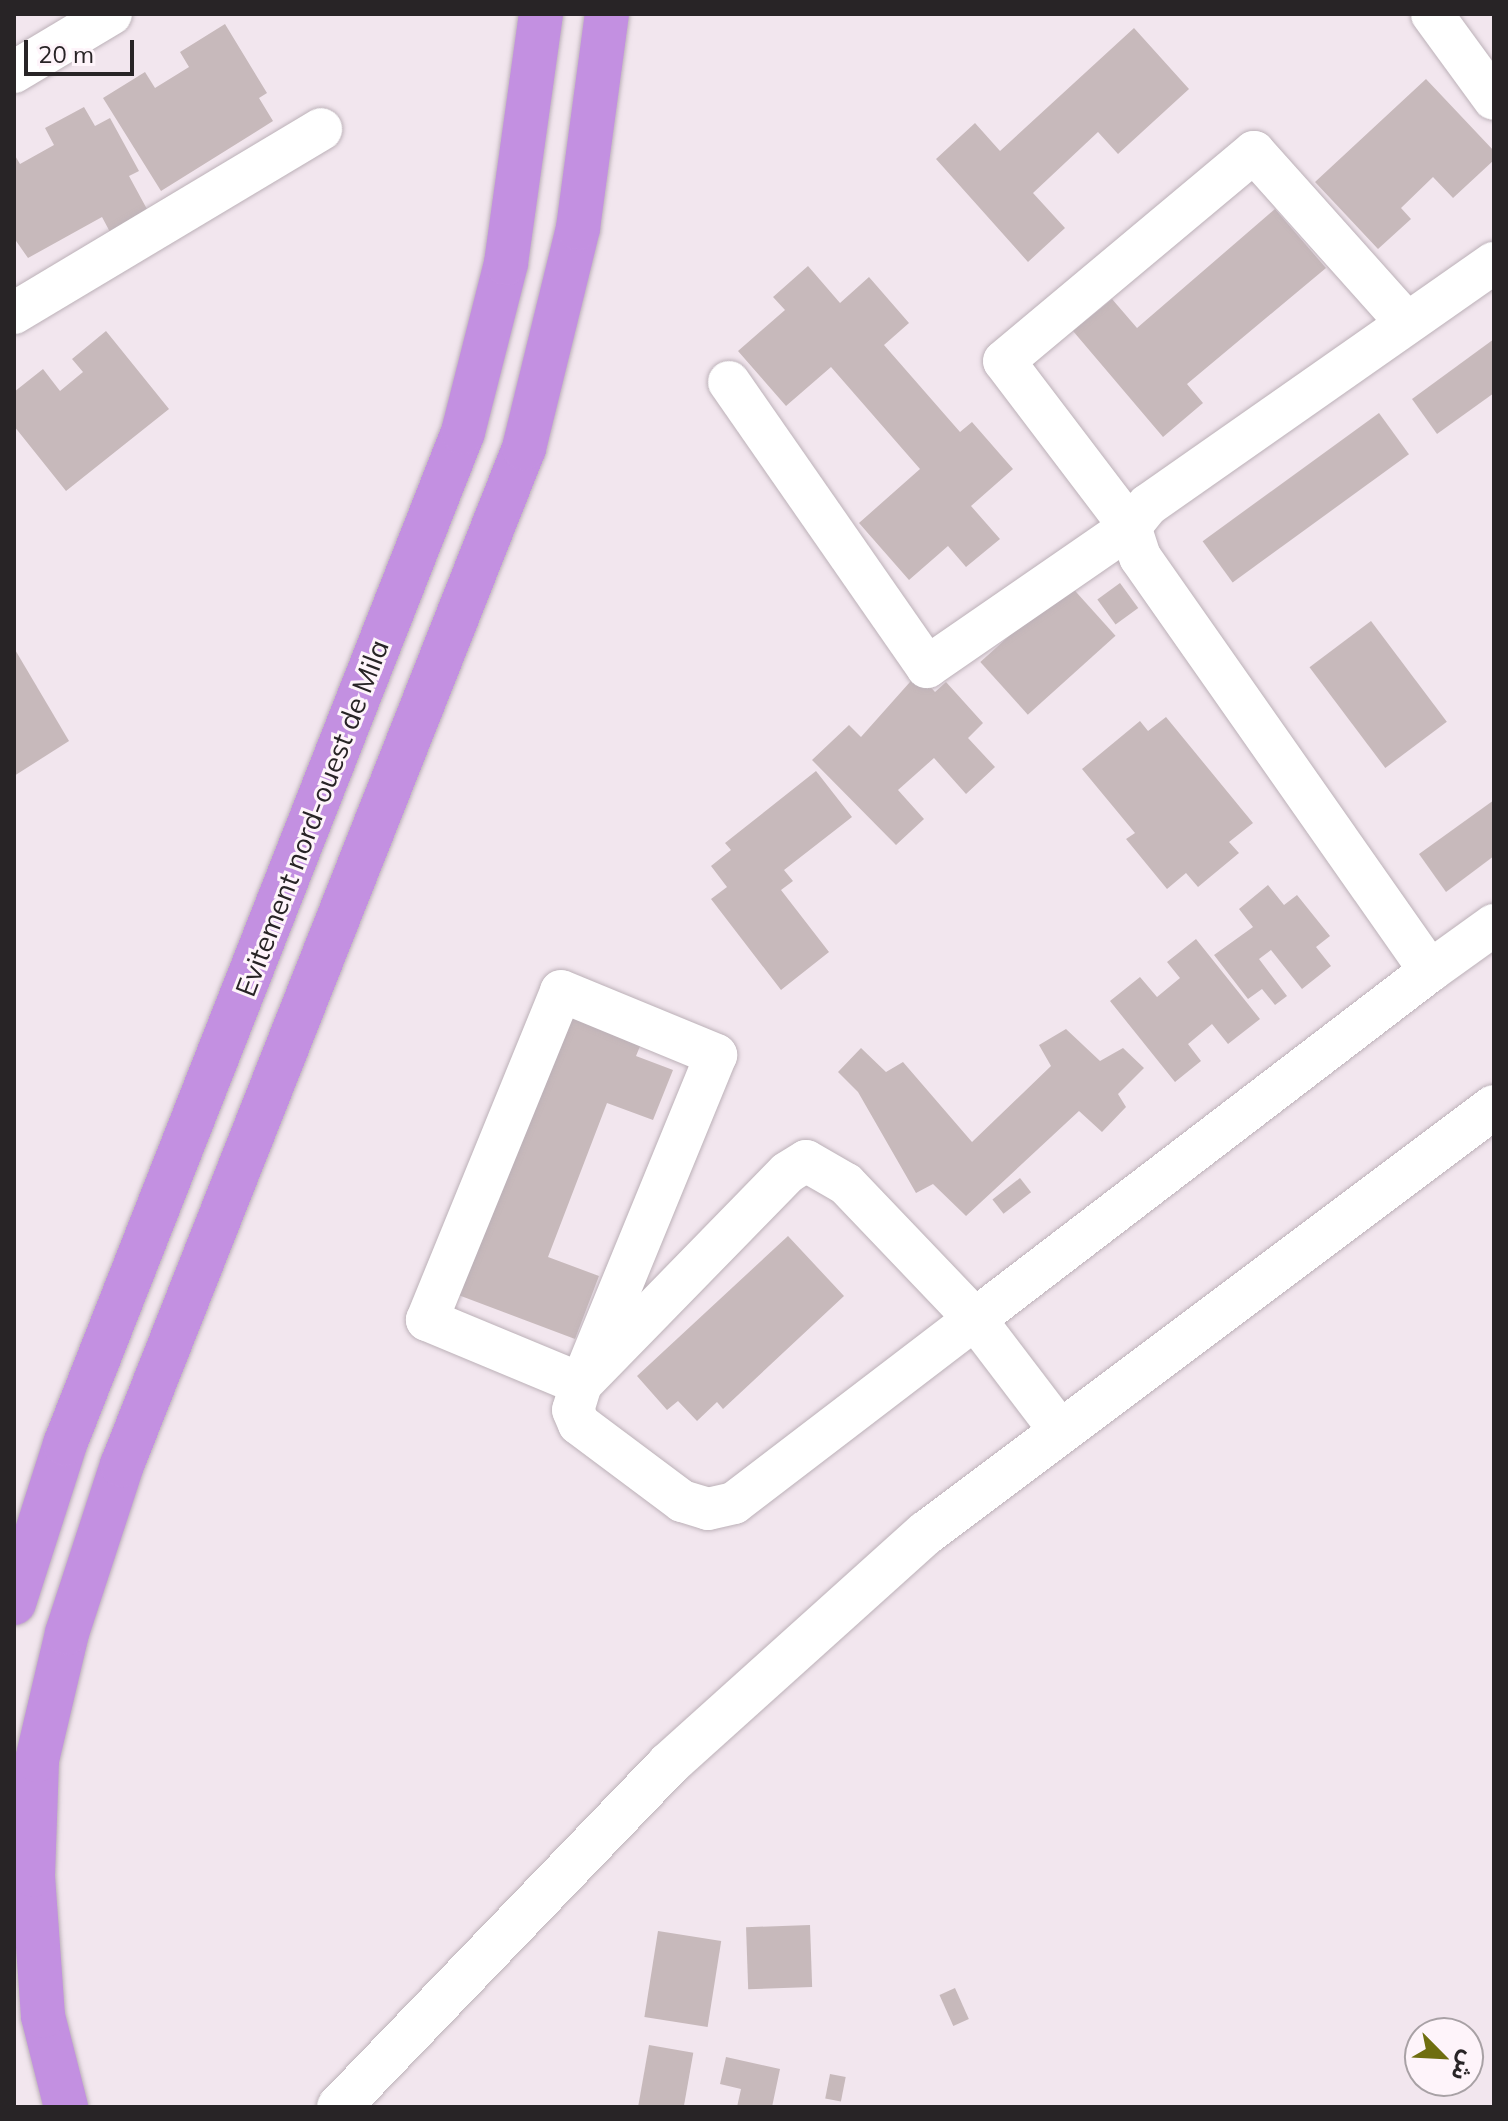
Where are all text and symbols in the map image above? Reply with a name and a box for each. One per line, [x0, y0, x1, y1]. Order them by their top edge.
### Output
scale bar [28, 24, 138, 74]
text: 20 m [38, 39, 94, 69]
street label: Evitement nord-ouest de Mila [228, 635, 396, 1001]
north arrow [1404, 2017, 1484, 2097]
text: ش [1445, 2046, 1483, 2085]

